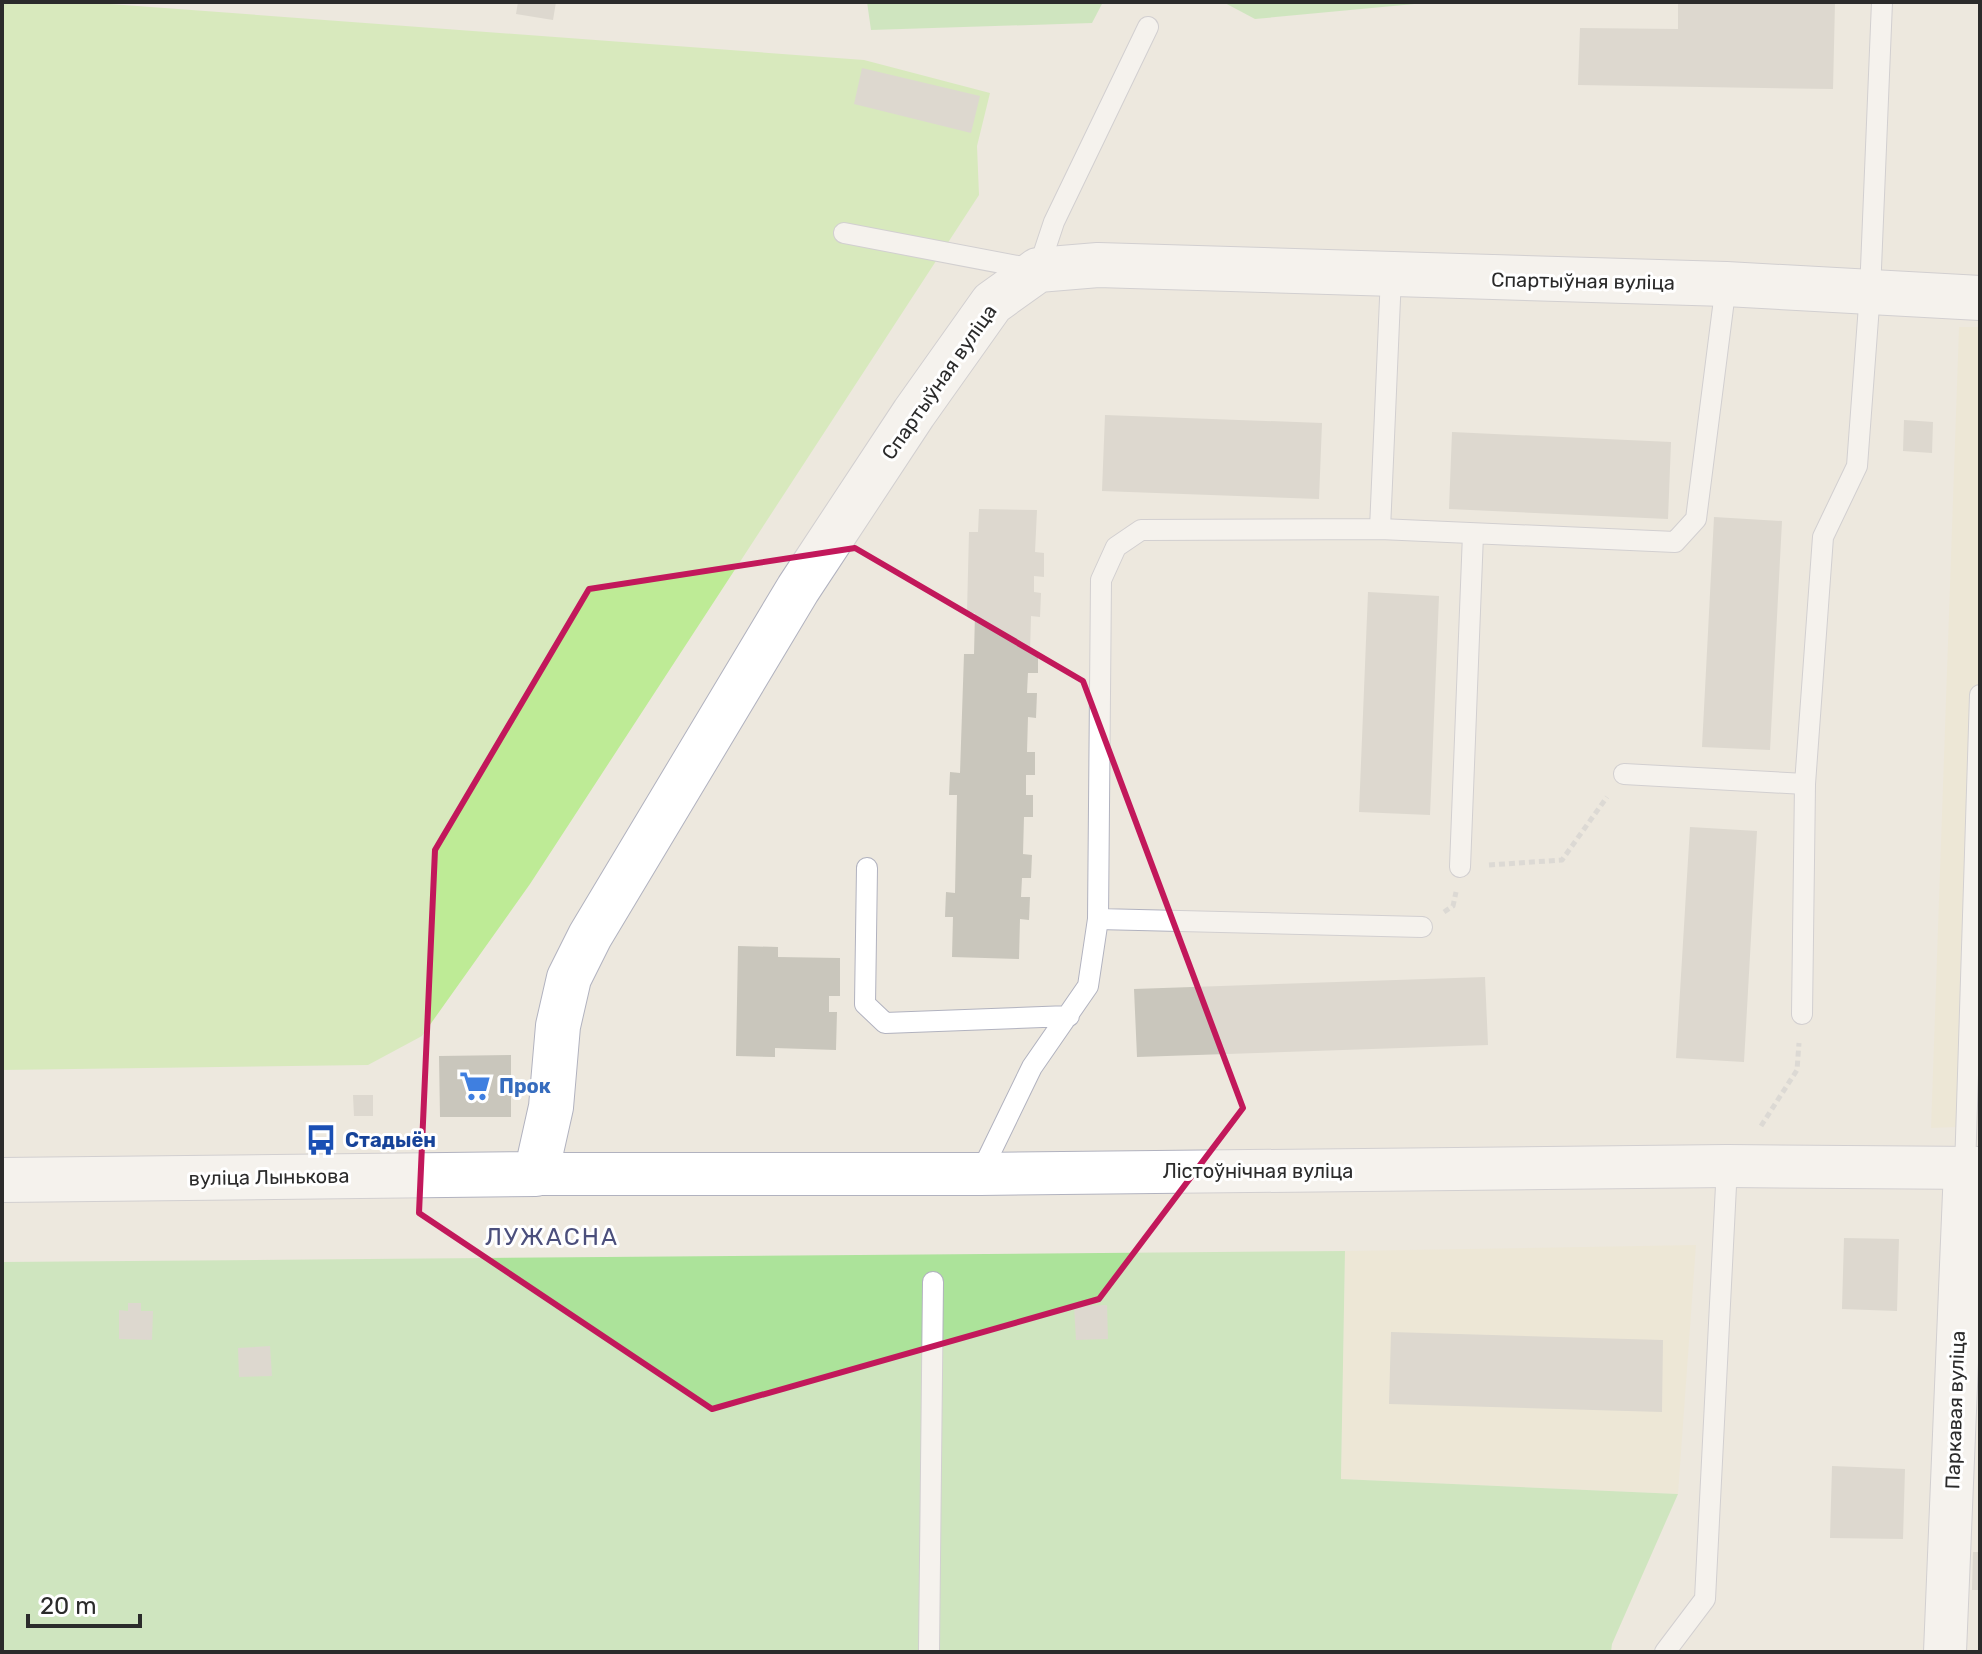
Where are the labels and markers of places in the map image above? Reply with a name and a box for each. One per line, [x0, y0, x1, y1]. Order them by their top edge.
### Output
supermarket icon: Прок [458, 1069, 492, 1103]
place label: Прок [499, 1074, 551, 1098]
bus stop icon: Стадыён [304, 1123, 338, 1157]
place label: Стадыён [345, 1128, 436, 1152]

